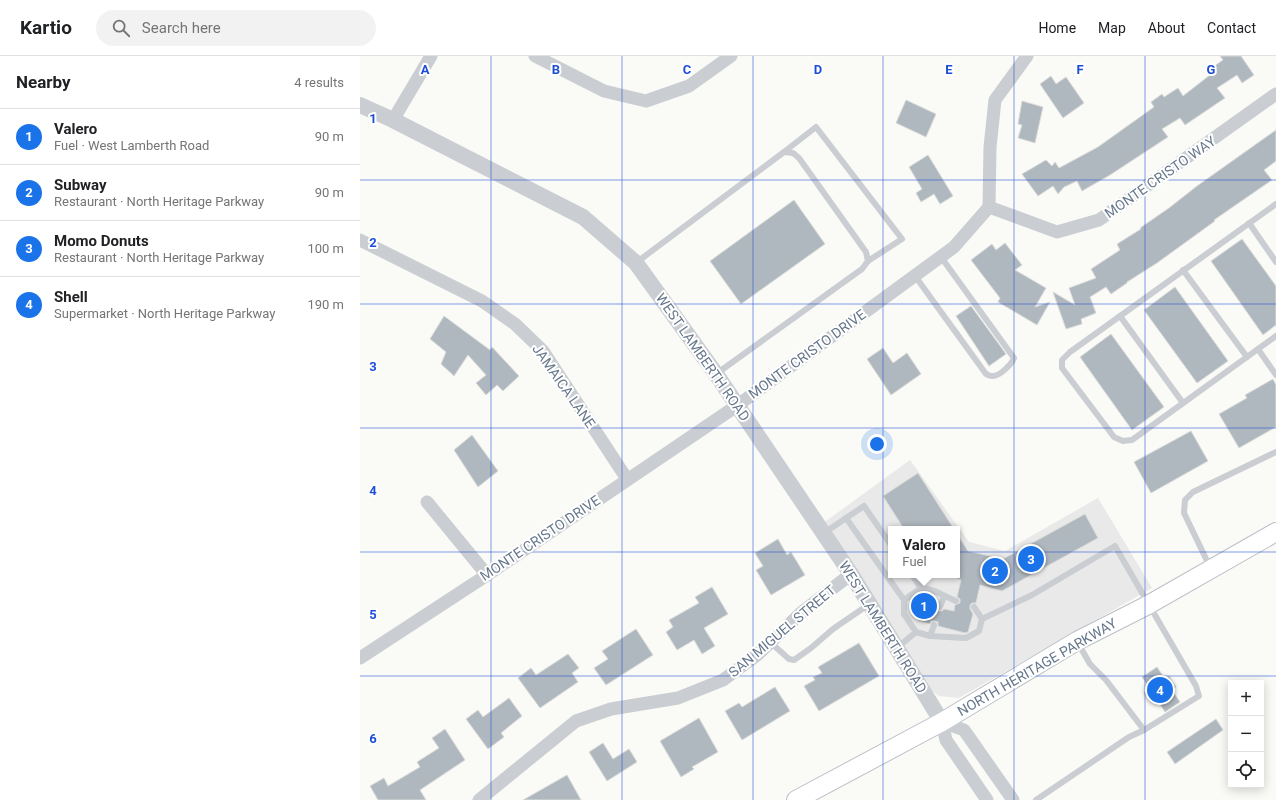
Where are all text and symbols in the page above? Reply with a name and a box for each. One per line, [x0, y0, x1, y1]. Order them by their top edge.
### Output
search box [96, 10, 376, 46]
text: Kartio [20, 16, 72, 39]
icon: search [110, 17, 132, 39]
text: Search here [142, 19, 221, 37]
text: Home [1038, 20, 1076, 36]
text: Map [1098, 20, 1126, 36]
text: About [1148, 20, 1185, 36]
text: Contact [1207, 20, 1256, 36]
text: A [421, 62, 430, 77]
text: B [552, 62, 560, 77]
text: C [683, 62, 692, 77]
text: D [814, 62, 822, 77]
text: E [945, 62, 953, 77]
text: F [1076, 62, 1084, 77]
text: G [1207, 62, 1216, 77]
text: Nearby [16, 72, 71, 92]
text: 4 results [294, 75, 344, 90]
text: 1 [369, 111, 377, 126]
text: Valero [54, 120, 97, 138]
text: 1 [25, 129, 33, 144]
text: 90 m [315, 129, 344, 144]
street label: MONTE CRISTO WAY [1102, 132, 1219, 221]
text: Fuel · West Lamberth Road [54, 138, 209, 153]
text: Subway [54, 176, 107, 194]
text: 2 [25, 185, 33, 200]
text: 90 m [315, 185, 344, 200]
text: Restaurant · North Heritage Parkway [54, 194, 264, 209]
text: Momo Donuts [54, 232, 149, 250]
text: 2 [369, 235, 377, 250]
text: 3 [25, 241, 33, 256]
text: 100 m [307, 241, 344, 256]
text: Restaurant · North Heritage Parkway [54, 250, 264, 265]
text: Shell [54, 288, 88, 306]
street label: WEST LAMBERTH ROAD [653, 290, 753, 424]
text: 4 [25, 297, 33, 312]
text: 190 m [307, 297, 344, 312]
text: Supermarket · North Heritage Parkway [54, 306, 275, 321]
street label: MONTE CRISTO DRIVE [745, 306, 869, 402]
street label: JAMAICA LANE [529, 341, 599, 431]
text: 3 [369, 359, 377, 374]
your location [867, 434, 887, 454]
text: 4 [369, 483, 377, 498]
street label: MONTE CRISTO DRIVE [477, 492, 603, 584]
popup [888, 526, 960, 578]
text: Valero [902, 536, 946, 554]
pin: 3 [1018, 544, 1044, 574]
text: Fuel [902, 554, 927, 569]
pin: 2 [982, 556, 1008, 586]
street label: WEST LAMBERTH ROAD [836, 558, 930, 696]
street label: SAN MIGUEL STREET [725, 581, 839, 680]
pin: 1 [911, 591, 937, 621]
text: 5 [369, 607, 377, 622]
street label: NORTH HERITAGE PARKWAY [955, 615, 1120, 719]
pin: 4 [1147, 675, 1173, 705]
map controls [1228, 680, 1264, 788]
button: + [1228, 680, 1264, 716]
button: − [1228, 716, 1264, 752]
text: 6 [369, 731, 377, 746]
button: locate [1228, 752, 1264, 788]

